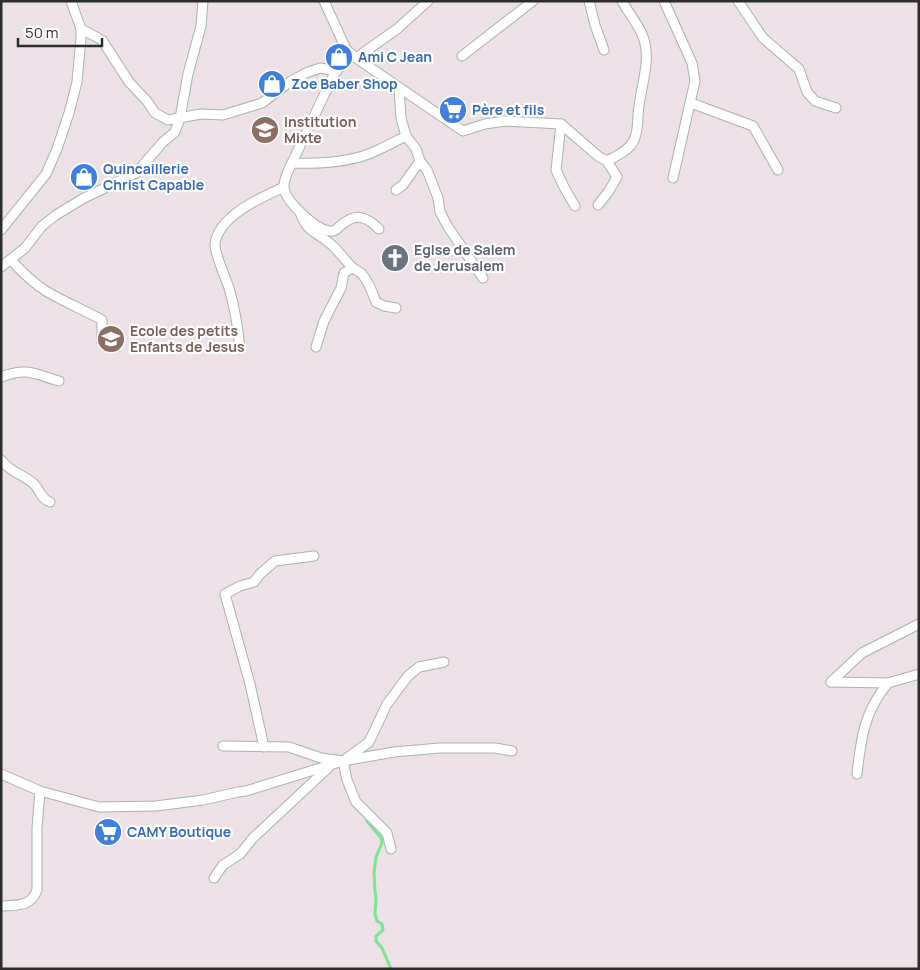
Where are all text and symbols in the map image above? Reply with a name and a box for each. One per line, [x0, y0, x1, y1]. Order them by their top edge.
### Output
scale bar [18, 15, 101, 47]
text: 50 m [25, 22, 59, 43]
shop icon: Ami C Jean [324, 42, 354, 72]
place label: Ami C Jean [358, 47, 432, 66]
shop icon: Zoe Baber Shop [257, 69, 287, 99]
place label: Zoe Baber Shop [291, 74, 398, 93]
supermarket icon: Père et fils [438, 95, 468, 125]
place label: Père et fils [472, 100, 545, 119]
place label: Institution Mixte [284, 112, 356, 147]
school or university icon: Institution Mixte [250, 115, 280, 145]
place label: Quincaillerie Christ Capable [103, 159, 204, 194]
shop icon: Quincaillerie Christ Capable [69, 162, 99, 192]
place label: Eglse de Salem de Jerusalem [414, 240, 515, 275]
church icon: Eglse de Salem de Jerusalem [380, 243, 410, 273]
place label: Ecole des petits Enfants de Jesus [130, 321, 245, 356]
school or university icon: Ecole des petits Enfants de Jesus [96, 324, 126, 354]
supermarket icon: CAMY Boutique [93, 817, 123, 847]
place label: CAMY Boutique [127, 822, 231, 841]

